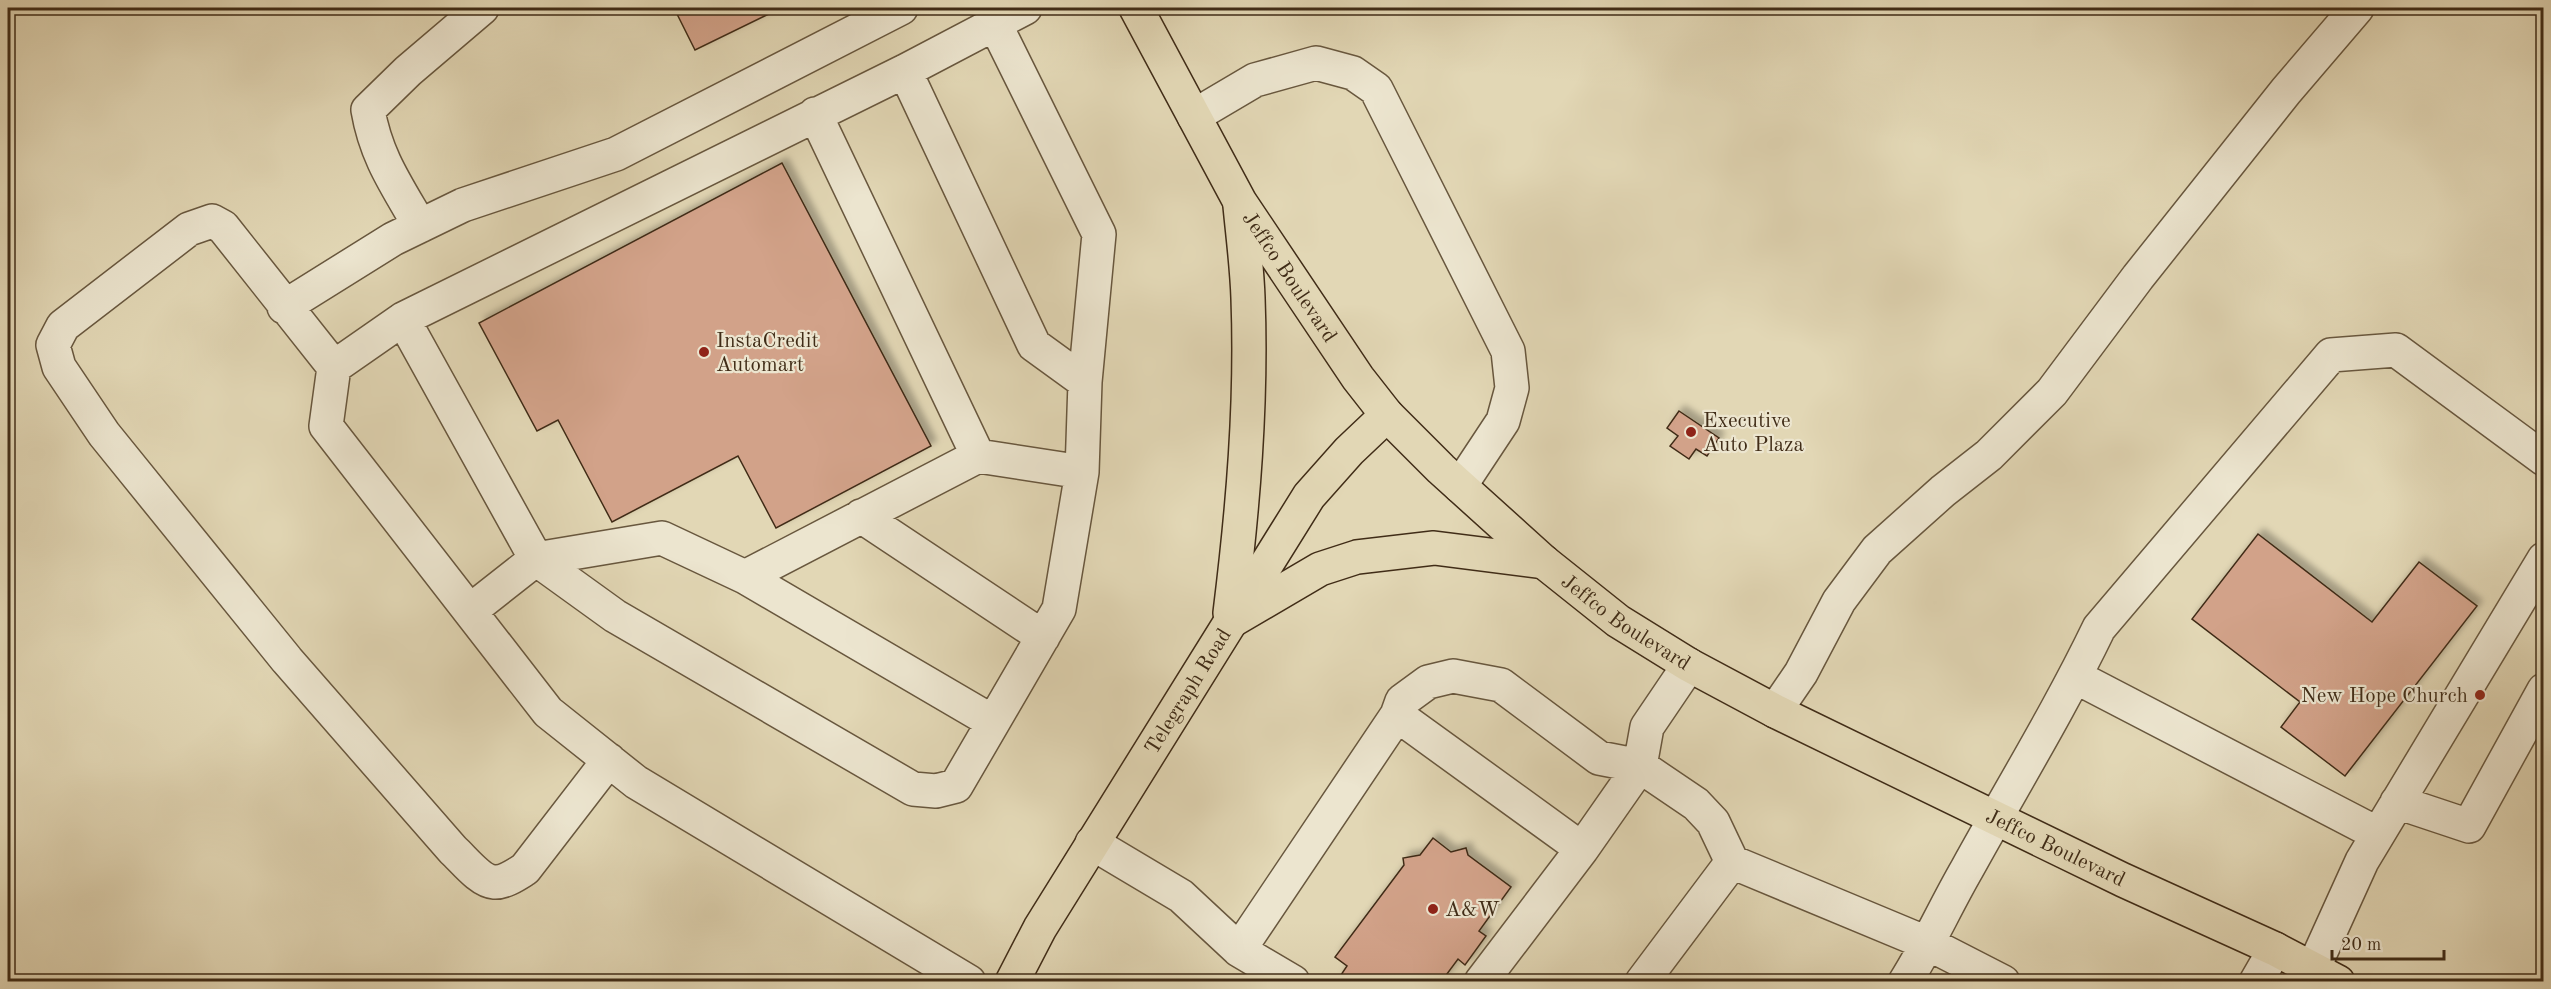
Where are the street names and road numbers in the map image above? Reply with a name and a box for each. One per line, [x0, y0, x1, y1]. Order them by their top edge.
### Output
street label: Jeffco Boulevard [1238, 208, 1340, 347]
street label: Jeffco Boulevard [1557, 571, 1694, 675]
street label: Telegraph Road [1142, 625, 1236, 758]
street label: Jeffco Boulevard [1982, 806, 2128, 891]

